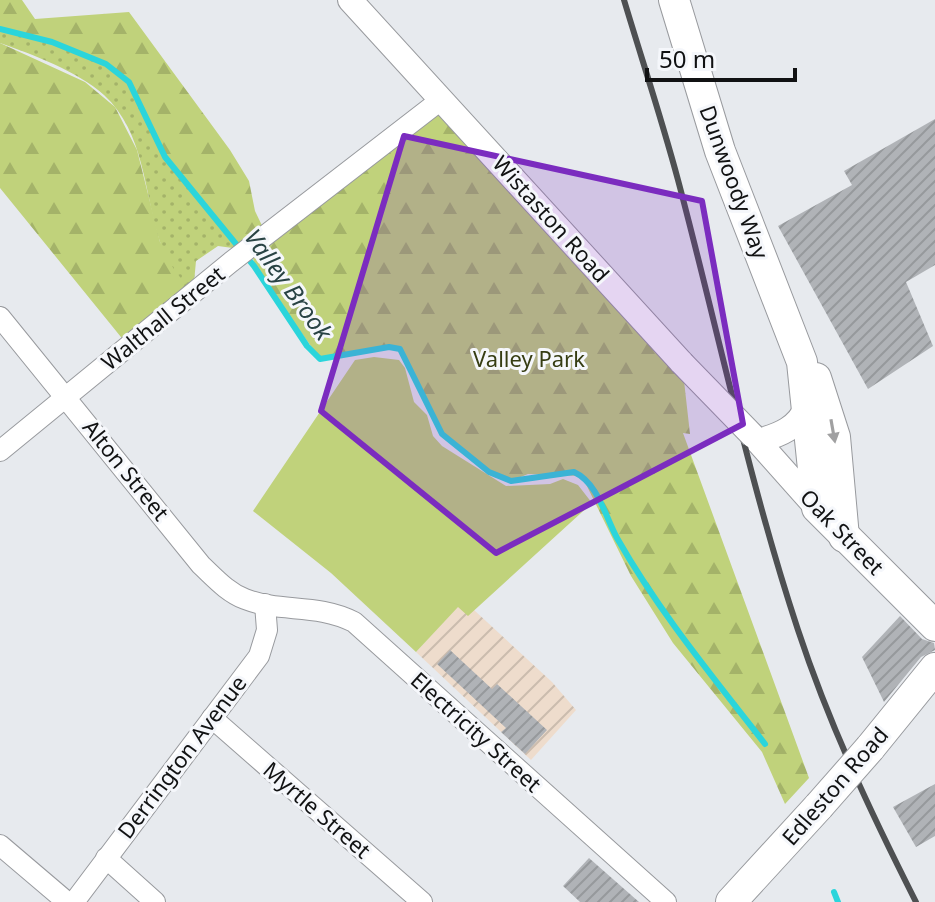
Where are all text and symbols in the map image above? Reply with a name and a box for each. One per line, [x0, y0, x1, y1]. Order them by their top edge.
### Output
scale bar [647, 32, 795, 82]
text: 50 m [659, 42, 715, 75]
street label: Dunwoody Way [693, 101, 777, 263]
street label: Wistaston Road [487, 148, 617, 288]
water label: Valley Brook [238, 222, 341, 347]
street label: Walthall Street [94, 258, 230, 376]
park label: Valley Park [473, 343, 585, 373]
street label: Alton Street [77, 413, 177, 526]
one-way arrow [827, 419, 839, 444]
street label: Oak Street [794, 482, 891, 581]
street label: Electricity Street [405, 665, 548, 798]
street label: Derrington Avenue [110, 669, 253, 844]
street label: Edleston Road [774, 720, 894, 851]
street label: Myrtle Street [257, 754, 378, 864]

